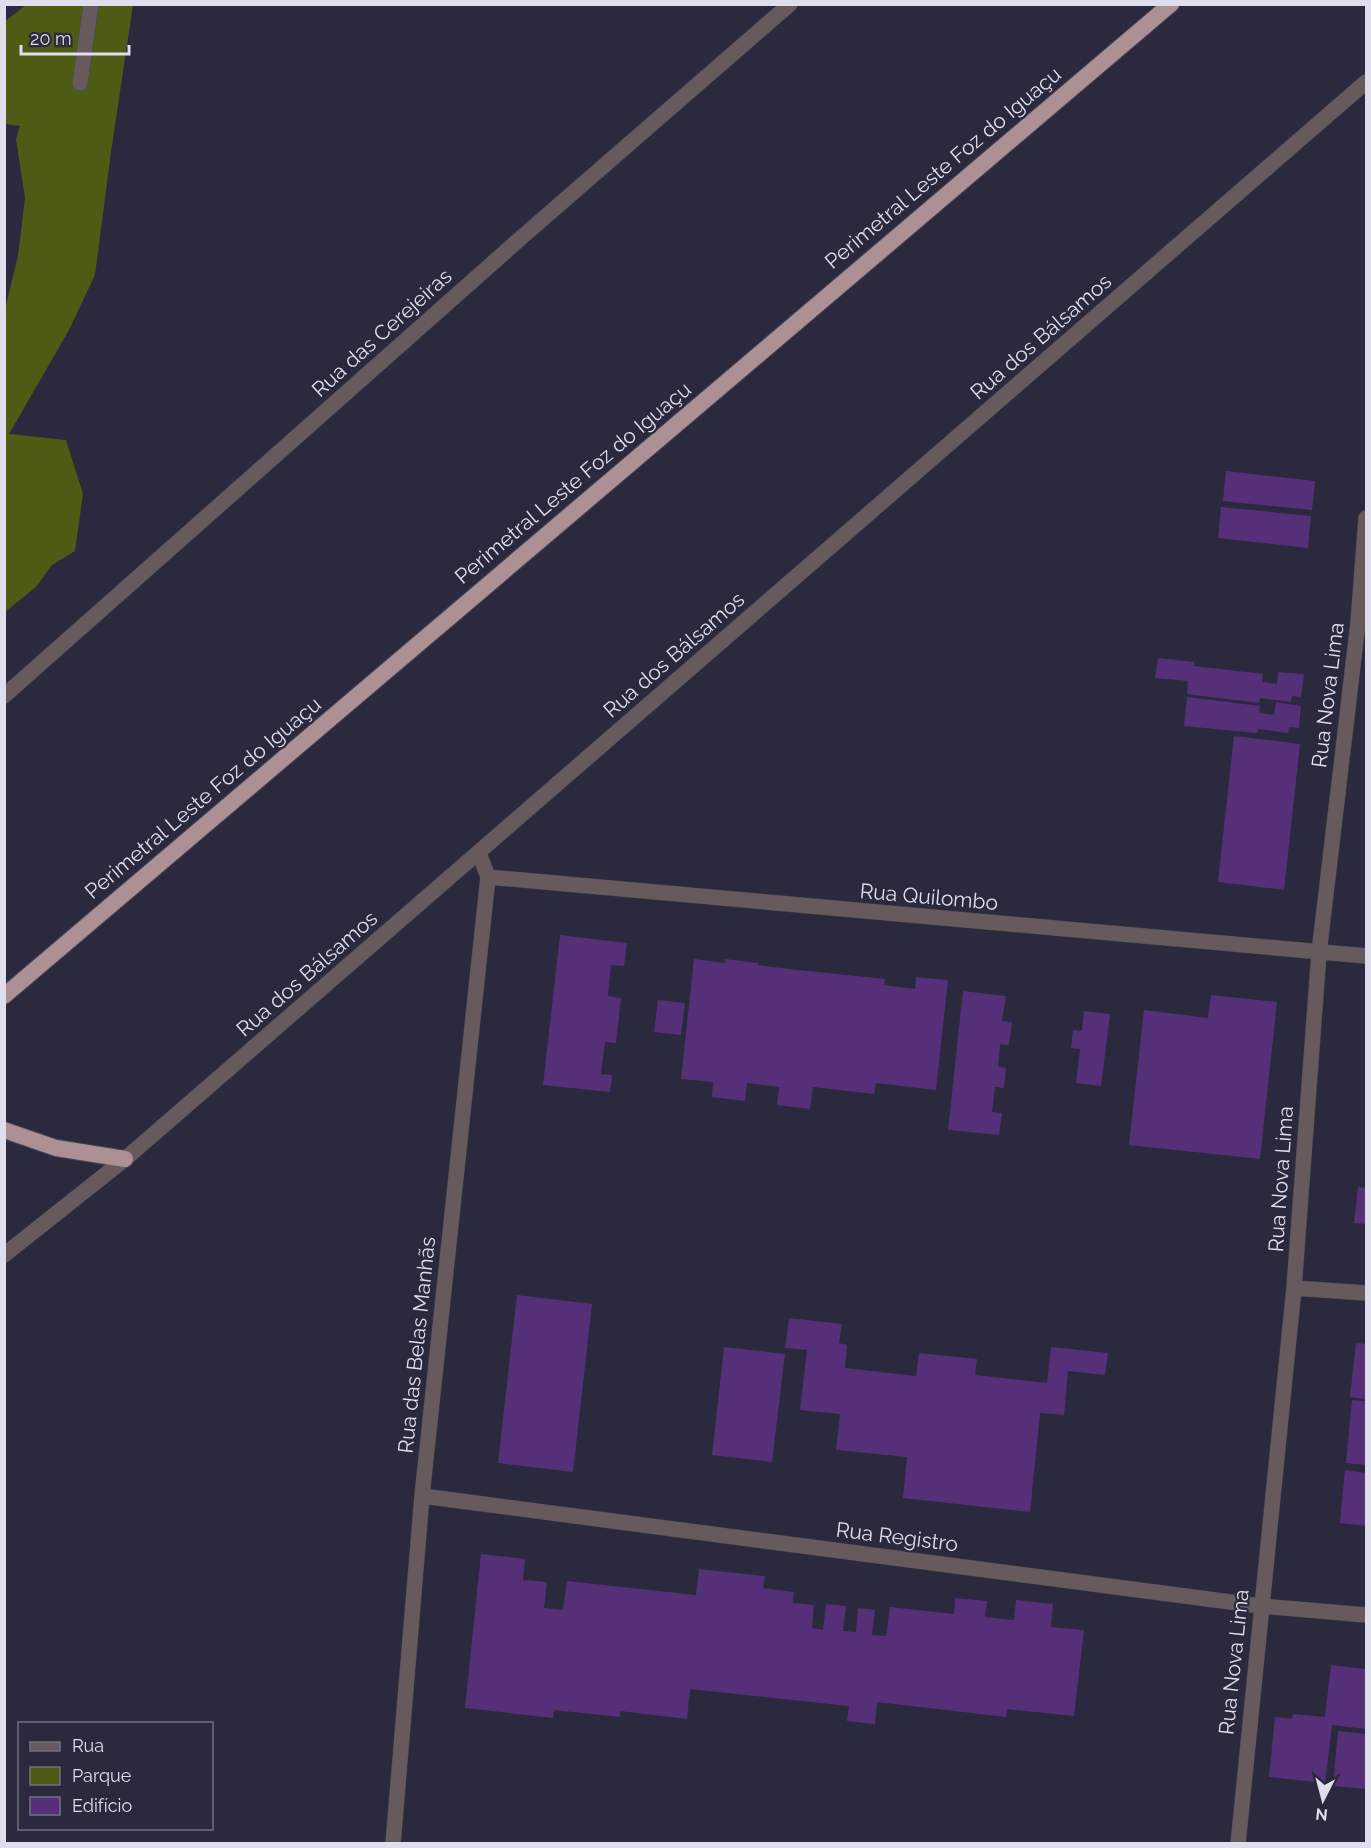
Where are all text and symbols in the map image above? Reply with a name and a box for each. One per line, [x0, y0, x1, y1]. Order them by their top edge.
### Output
scale bar [21, 18, 129, 56]
text: 20 m [30, 28, 72, 49]
street label: Perimetral Leste Foz do Iguaçu [820, 61, 1066, 274]
street label: Rua das Cerejeiras [307, 263, 457, 402]
street label: Rua dos Bálsamos [965, 269, 1116, 405]
street label: Perimetral Leste Foz do Iguaçu [450, 376, 696, 589]
street label: Rua dos Bálsamos [598, 587, 749, 723]
street label: Rua Nova Lima [1306, 621, 1349, 769]
street label: Perimetral Leste Foz do Iguaçu [80, 691, 326, 904]
street label: Rua Quilombo [859, 878, 999, 915]
street label: Rua dos Bálsamos [231, 906, 382, 1042]
street label: Rua Nova Lima [1263, 1105, 1298, 1253]
street label: Rua das Belas Manhãs [393, 1235, 440, 1454]
street label: Rua Registro [835, 1517, 960, 1556]
street label: Rua Nova Lima [1213, 1588, 1254, 1736]
legend [18, 1722, 213, 1830]
text: Rua [72, 1735, 104, 1756]
text: Parque [72, 1765, 132, 1786]
north arrow [1293, 1770, 1353, 1830]
text: Edifício [72, 1795, 132, 1816]
text: N [1314, 1804, 1329, 1825]

